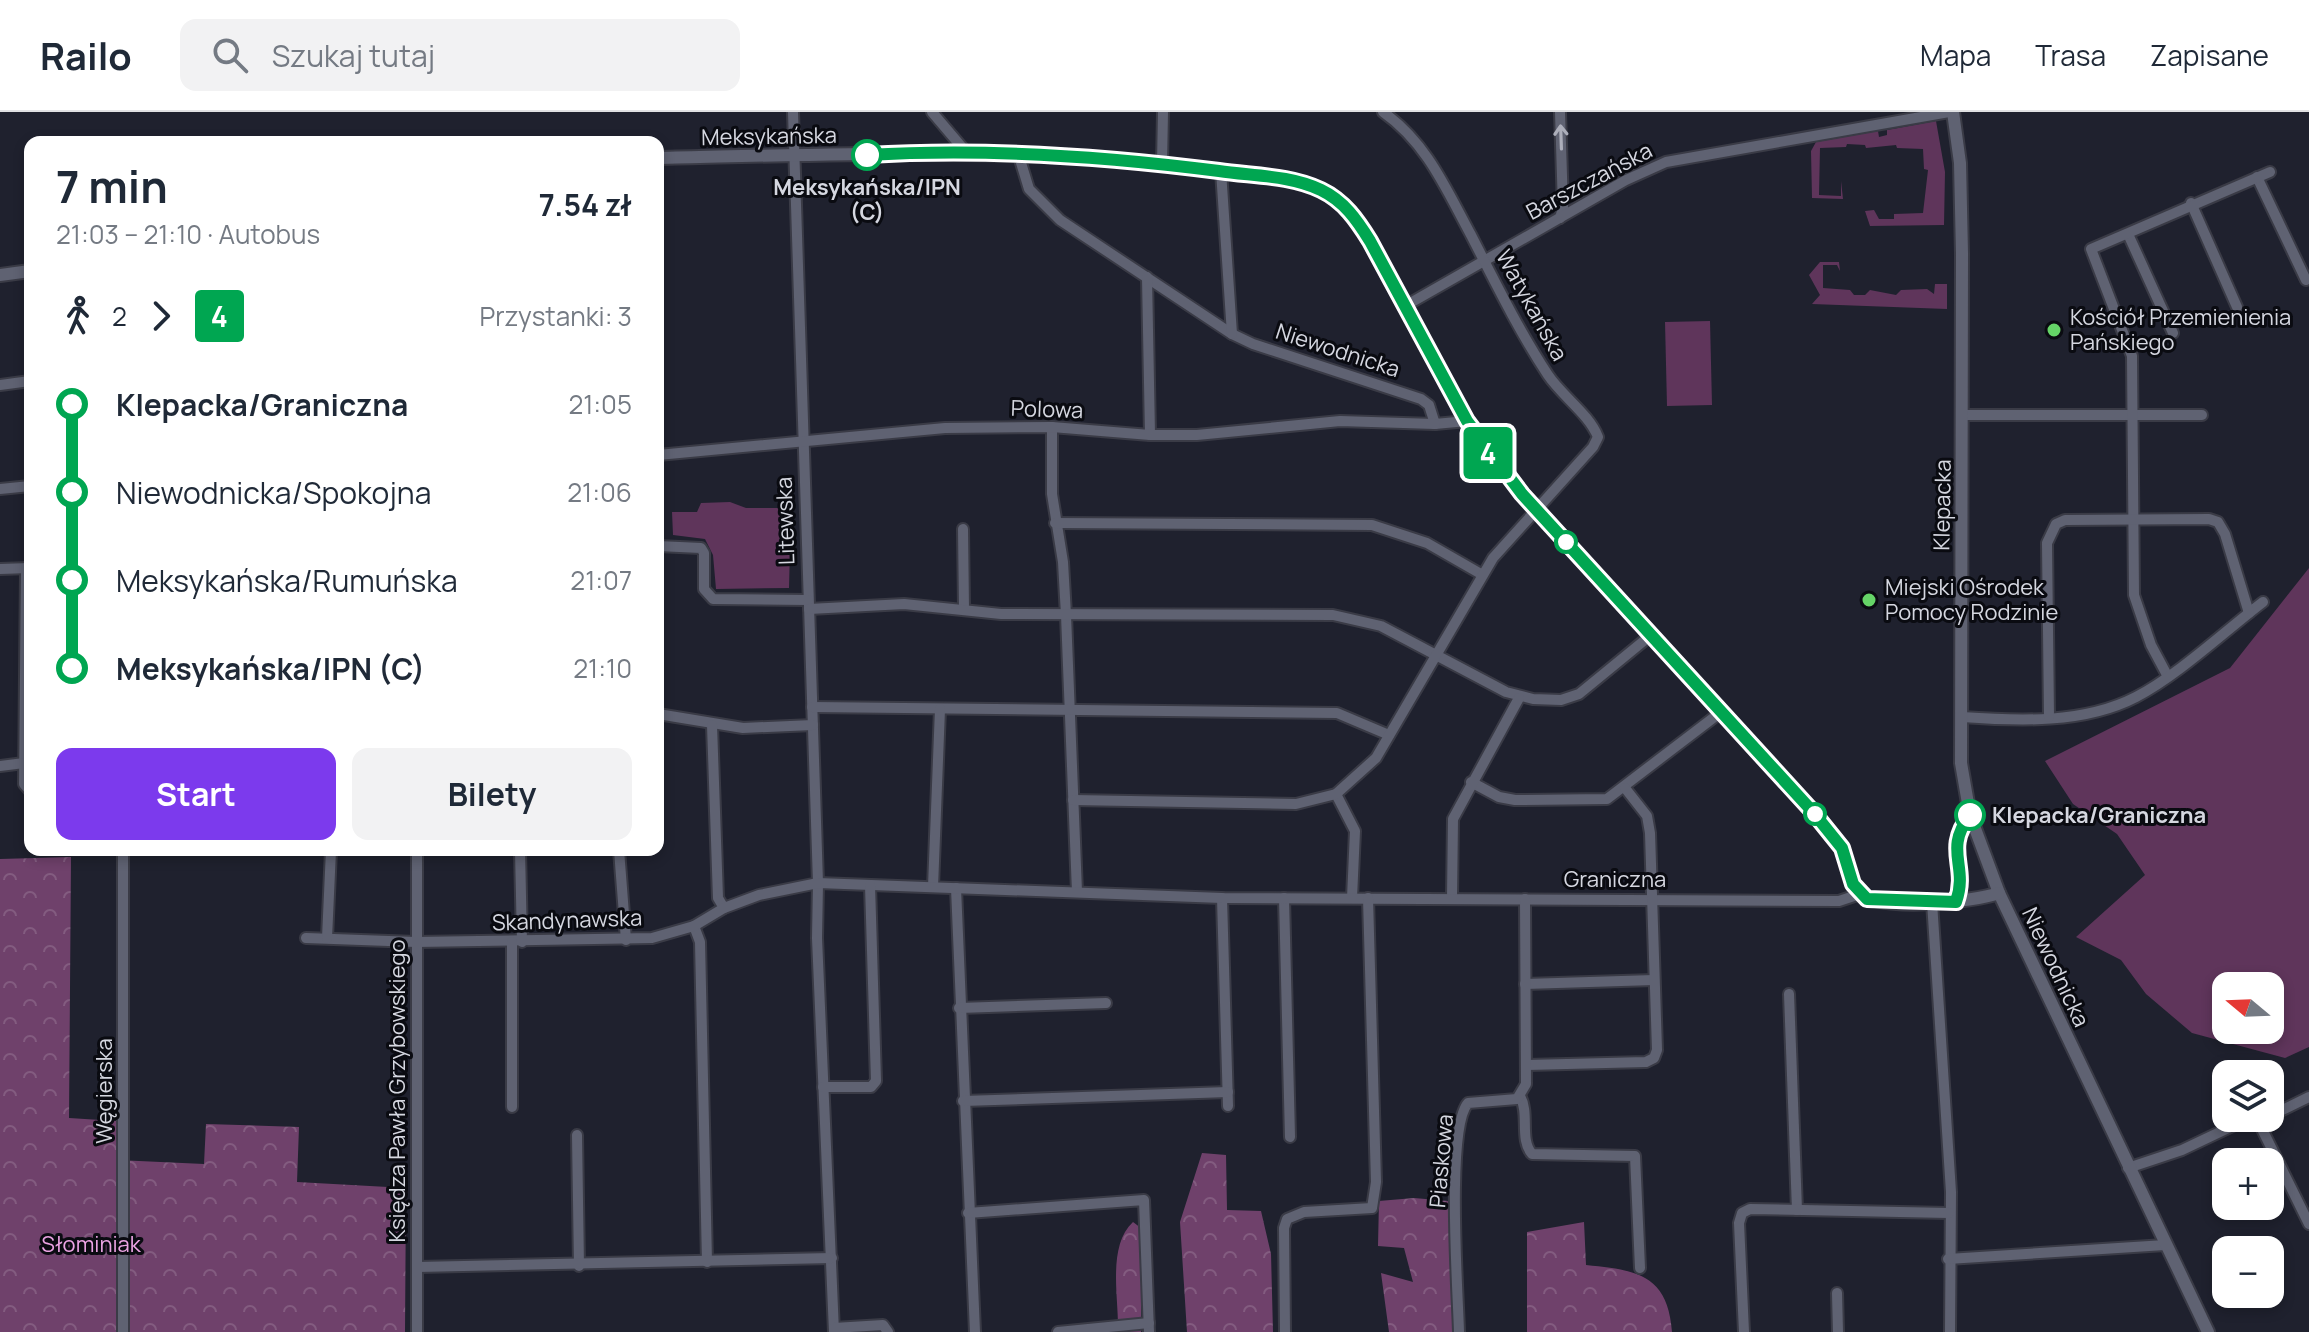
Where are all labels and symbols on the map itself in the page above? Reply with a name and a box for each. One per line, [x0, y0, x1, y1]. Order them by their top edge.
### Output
street label: Meksykańska [701, 120, 837, 152]
one-way arrow [1553, 124, 1568, 151]
street label: Barszczańska [1521, 135, 1657, 227]
marker: Meksykańska/IPN (C) [852, 140, 882, 170]
place label: Meksykańska/IPN (C) [773, 172, 961, 227]
street label: Watykańska [1489, 244, 1575, 366]
place label: Kościół Przemienienia Pańskiego [2070, 302, 2291, 357]
street label: Niewodnicka [1272, 316, 1404, 384]
marker: Kościół Przemienienia Pańskiego [2045, 321, 2063, 339]
street label: Polowa [1010, 393, 1084, 425]
line badge: 4 [1462, 427, 1514, 479]
street label: Klepacka [1926, 459, 1958, 551]
street label: Litewska [768, 476, 802, 566]
unlabelled marker [1555, 531, 1577, 553]
place label: Miejski Ośrodek Pomocy Rodzinie [1885, 572, 2058, 627]
marker: Miejski Ośrodek Pomocy Rodzinie [1860, 591, 1878, 609]
marker: Klepacka/Graniczna [1955, 800, 1985, 830]
place label: Klepacka/Graniczna [1992, 800, 2206, 830]
unlabelled marker [1804, 803, 1826, 825]
street label: Graniczna [1564, 864, 1666, 894]
street label: Skandynawska [491, 902, 643, 938]
street label: Niewodnicka [2015, 902, 2097, 1032]
street label: Księdza Pawła Grzybowskiego [382, 939, 412, 1243]
north arrow [2212, 972, 2284, 1044]
street label: Węgierska [89, 1038, 119, 1144]
street label: Piaskowa [1422, 1113, 1460, 1209]
park label: Słominiak [41, 1229, 142, 1259]

